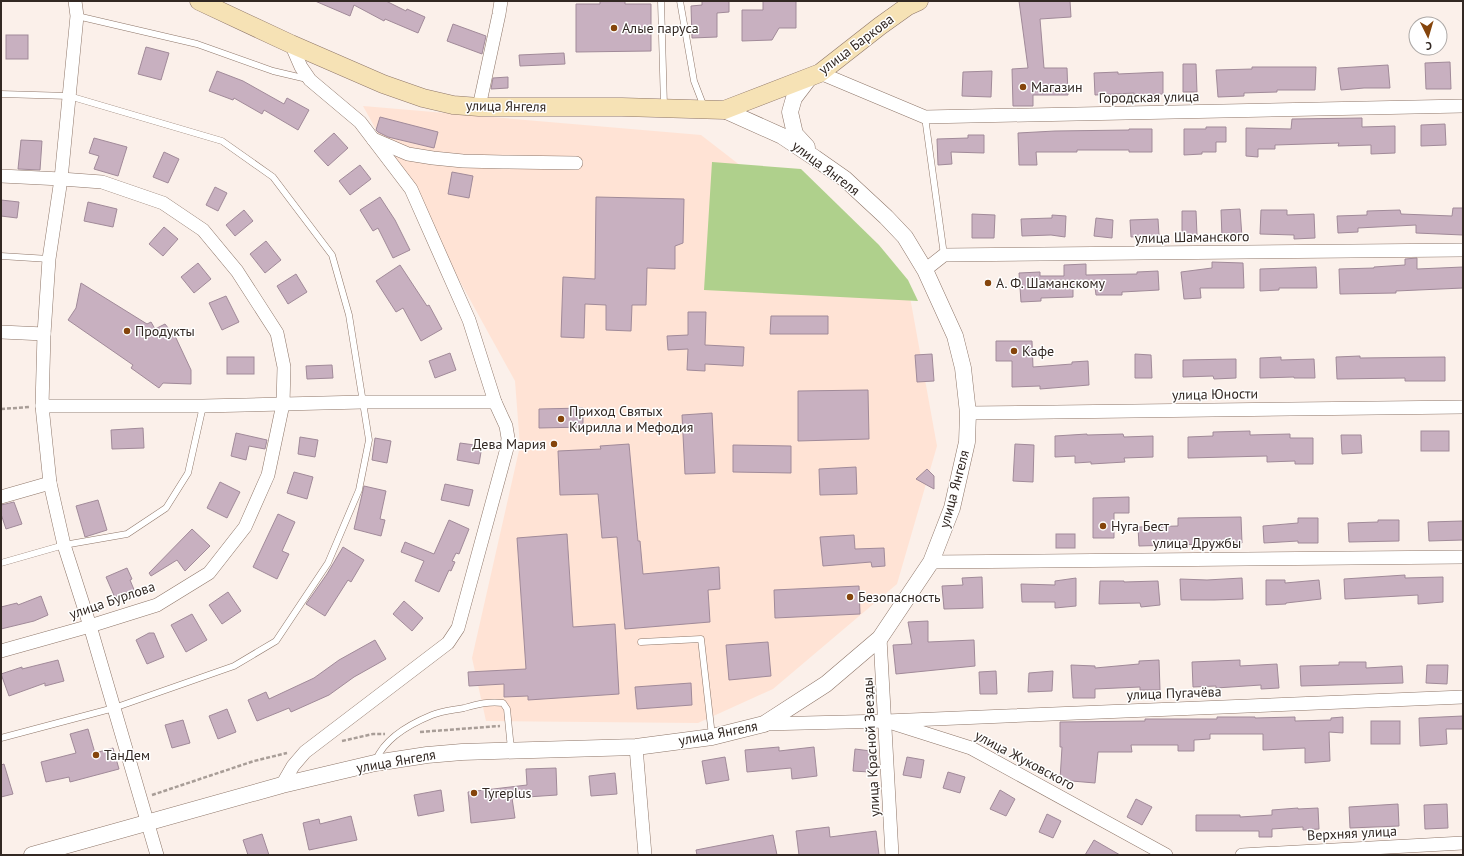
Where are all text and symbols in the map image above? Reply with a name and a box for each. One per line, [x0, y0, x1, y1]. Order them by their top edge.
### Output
street label: улица Баркова [815, 10, 897, 78]
north arrow [1408, 16, 1448, 56]
place label: Алые паруса [622, 19, 699, 37]
marker: Алые паруса [609, 23, 619, 33]
text: С [1425, 39, 1433, 53]
place label: Магазин [1031, 78, 1083, 96]
marker: Магазин [1018, 82, 1028, 92]
street label: Городская улица [1098, 87, 1200, 107]
street label: улица Янгеля [466, 96, 546, 116]
street label: улица Янгеля [789, 137, 863, 199]
street label: улица Шаманского [1134, 227, 1250, 247]
place label: А. Ф. Шаманскому [996, 274, 1105, 292]
marker: А. Ф. Шаманскому [983, 278, 993, 288]
place label: Продукты [135, 322, 195, 340]
marker: Продукты [122, 326, 132, 336]
place label: Кафе [1022, 342, 1054, 360]
marker: Кафе [1009, 346, 1019, 356]
street label: улица Юности [1172, 384, 1258, 404]
place label: Приход Святых Кирилла и Мефодия [569, 402, 693, 436]
marker: Приход Святых Кирилла и Мефодия [556, 414, 566, 424]
place label: Дева Мария [472, 435, 546, 453]
marker: Дева Мария [549, 439, 559, 449]
street label: улица Янгеля [935, 448, 973, 530]
place label: Нуга Бест [1111, 517, 1170, 535]
marker: Нуга Бест [1098, 521, 1108, 531]
street label: улица Дружбы [1153, 534, 1241, 552]
street label: улица Бурлова [67, 577, 157, 623]
place label: Безопасность [858, 588, 941, 606]
marker: Безопасность [845, 592, 855, 602]
street label: улица Красной Звезды [858, 677, 884, 817]
street label: улица Пугачёва [1126, 682, 1222, 704]
street label: улица Янгеля [677, 717, 759, 749]
street label: улица Жуковского [972, 726, 1078, 794]
street label: улица Янгеля [355, 745, 437, 777]
place label: ТанДем [104, 746, 150, 764]
marker: ТанДем [91, 750, 101, 760]
place label: Tyreplus [482, 784, 532, 802]
marker: Tyreplus [469, 788, 479, 798]
street label: Верхняя улица [1307, 822, 1397, 844]

